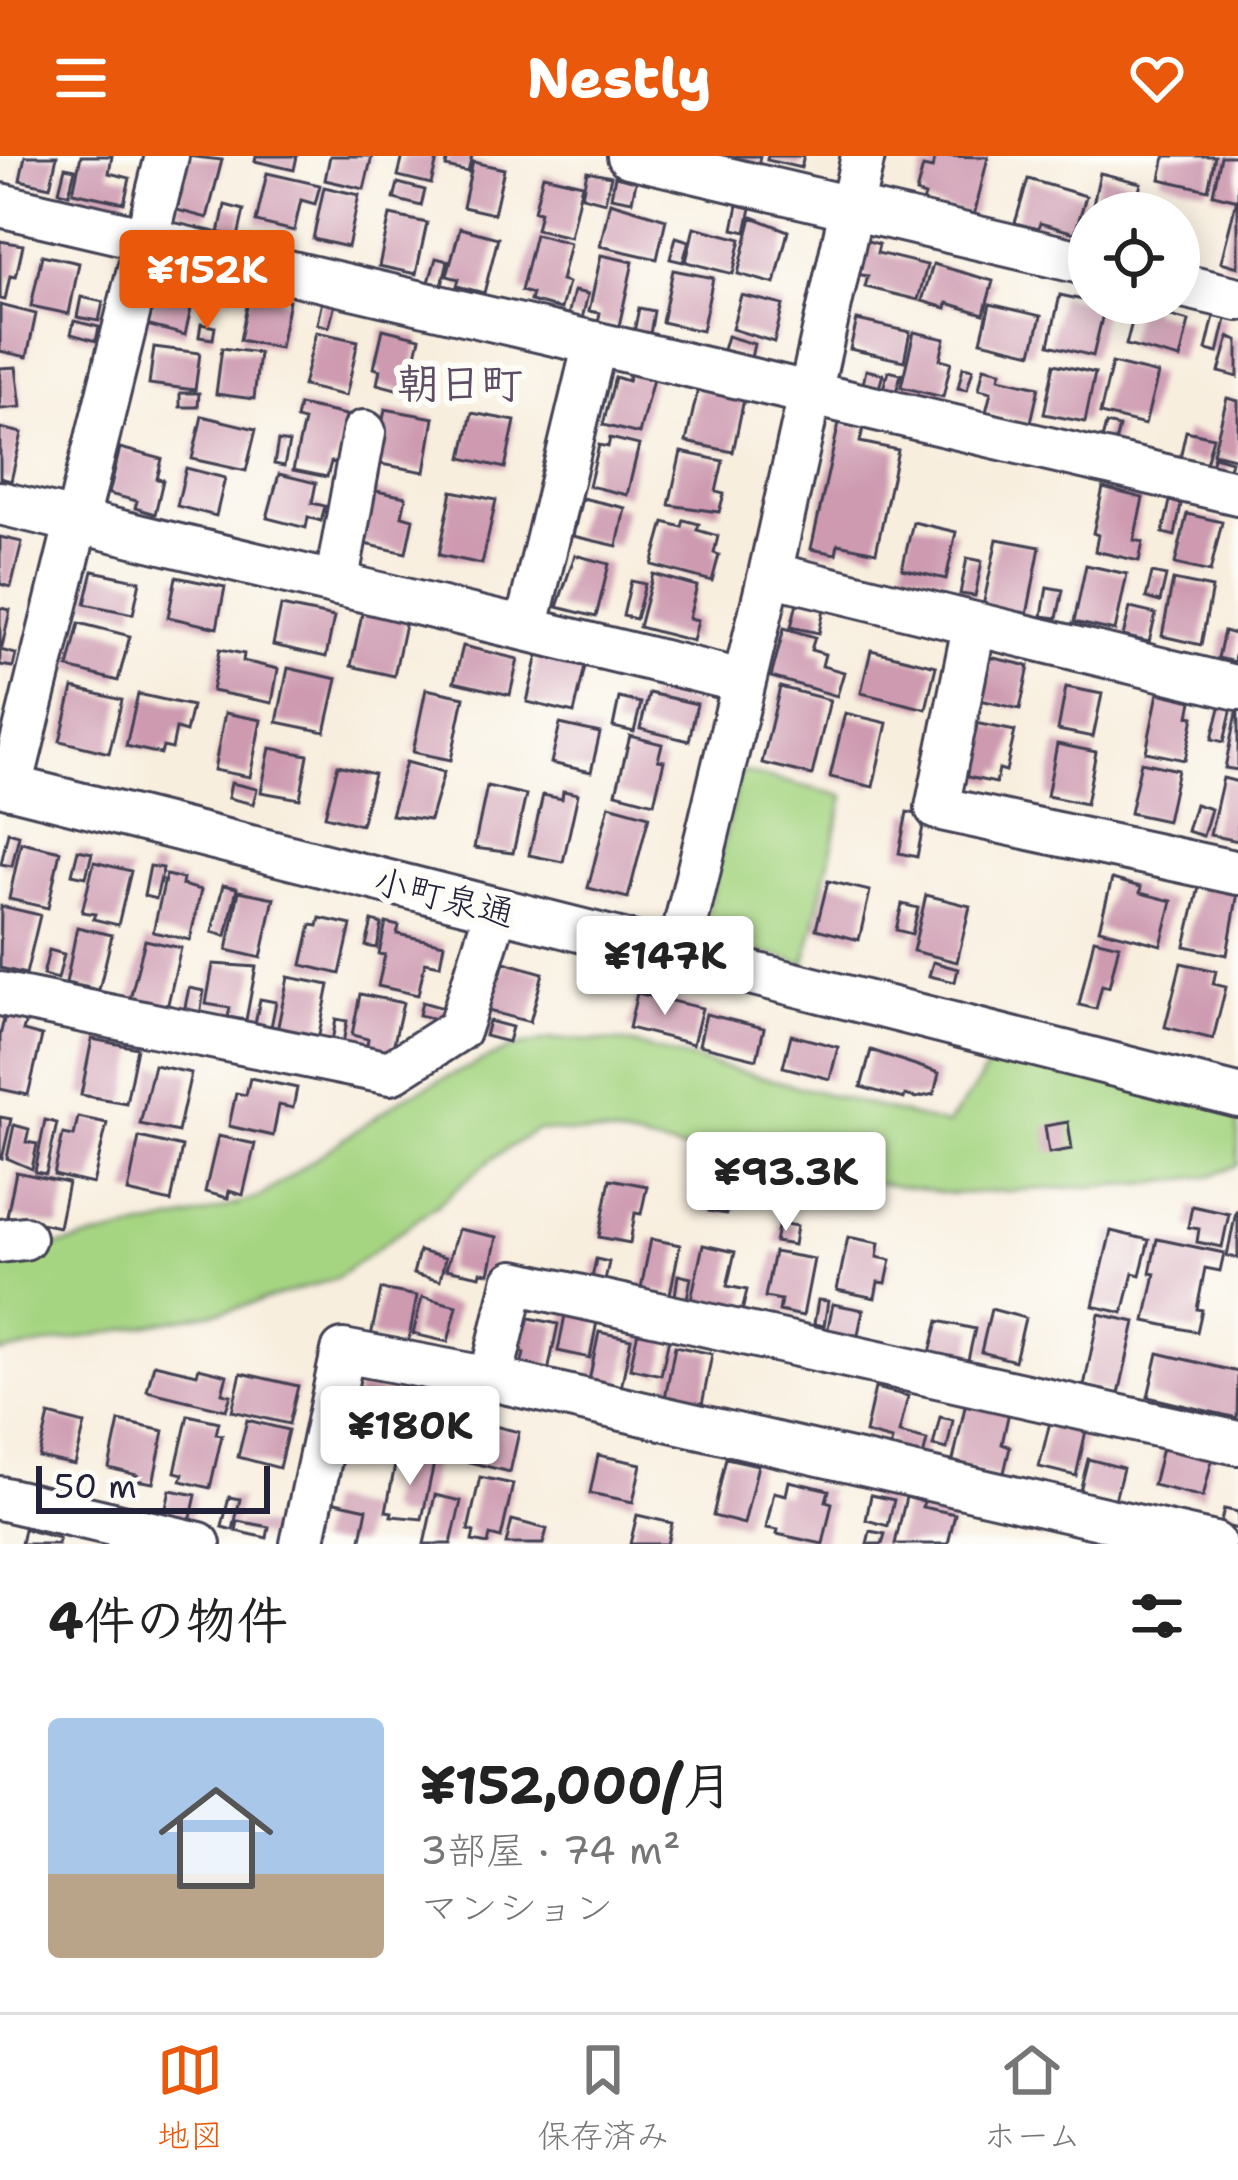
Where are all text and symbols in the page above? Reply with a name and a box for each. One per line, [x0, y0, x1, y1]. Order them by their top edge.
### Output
text: Nestly [527, 42, 711, 114]
icon: menu [48, 45, 114, 111]
icon: heart [1124, 45, 1190, 111]
map controls [1068, 192, 1200, 324]
button: locate [1068, 192, 1200, 324]
pin: ¥152K [123, 230, 291, 332]
text: ¥152K [146, 243, 268, 295]
district label: 朝日町 [397, 355, 523, 411]
street label: 小町泉通 [368, 856, 520, 938]
pin: ¥147K [581, 916, 749, 1018]
text: ¥147K [604, 929, 727, 981]
pin: ¥93.3K [688, 1132, 884, 1234]
text: ¥93.3K [714, 1145, 858, 1197]
pin: ¥180K [326, 1386, 494, 1488]
text: ¥180K [347, 1399, 473, 1451]
scale bar [36, 1460, 270, 1513]
text: 50 m [54, 1464, 137, 1509]
icon: filters [1124, 1583, 1190, 1649]
text: 4件の物件 [48, 1586, 288, 1654]
text: ¥152,000/月 [420, 1751, 733, 1819]
icon: home [144, 1766, 288, 1910]
text: 3部屋 · 74 m² [420, 1824, 681, 1876]
text: マンション [420, 1881, 613, 1933]
tab: 地図 [157, 2037, 223, 2158]
tab: 保存済み [537, 2037, 669, 2158]
tab: ホーム [983, 2037, 1081, 2158]

